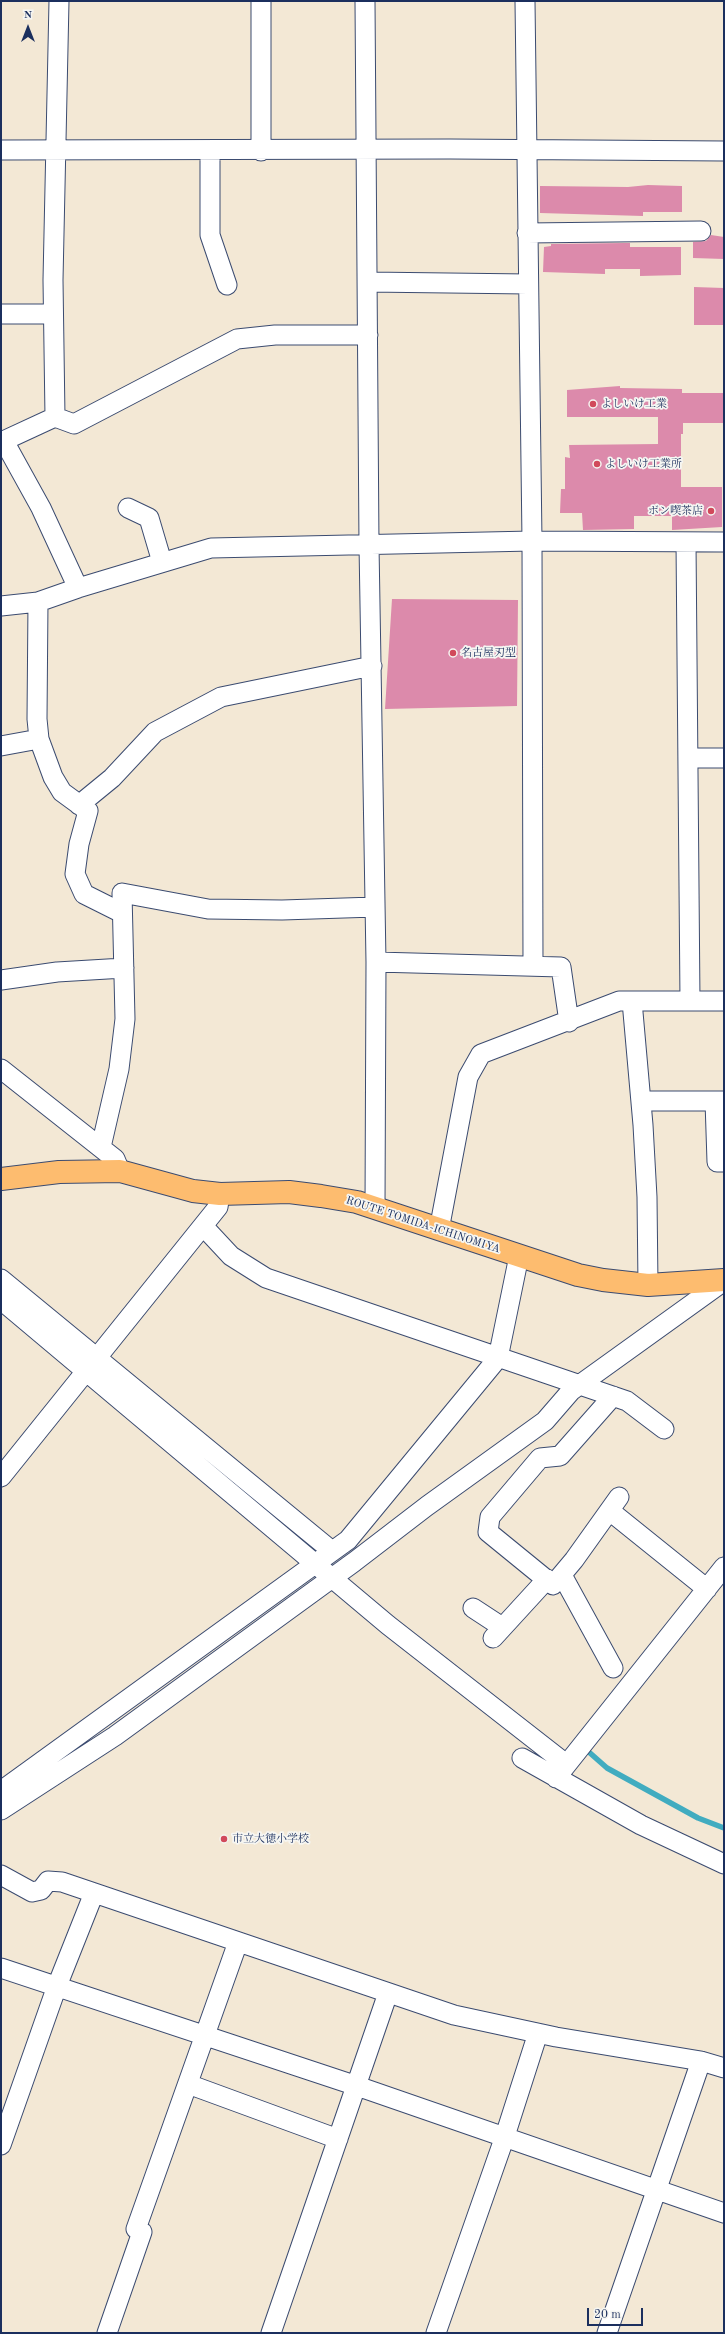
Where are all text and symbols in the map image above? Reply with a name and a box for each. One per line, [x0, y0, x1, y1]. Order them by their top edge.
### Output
north arrow [8, 8, 48, 48]
text: N [24, 10, 32, 21]
place label: よしいけ工業 [601, 397, 667, 411]
marker: よしいけ工業 [588, 399, 598, 409]
place label: よしいけ工業所 [605, 457, 682, 471]
marker: よしいけ工業所 [592, 459, 602, 469]
place label: ボン喫茶店 [648, 504, 703, 518]
marker: ボン喫茶店 [706, 506, 716, 516]
place label: 名古屋刃型 [461, 646, 516, 660]
marker: 名古屋刃型 [448, 648, 458, 658]
street label: ROUTE TOMIDA-ICHINOMIYA [344, 1194, 502, 1256]
place label: 市立大徳小学校 [232, 1832, 309, 1846]
marker: 市立大徳小学校 [219, 1834, 229, 1844]
scale bar [589, 2300, 645, 2326]
text: 20 m [594, 2309, 621, 2321]

